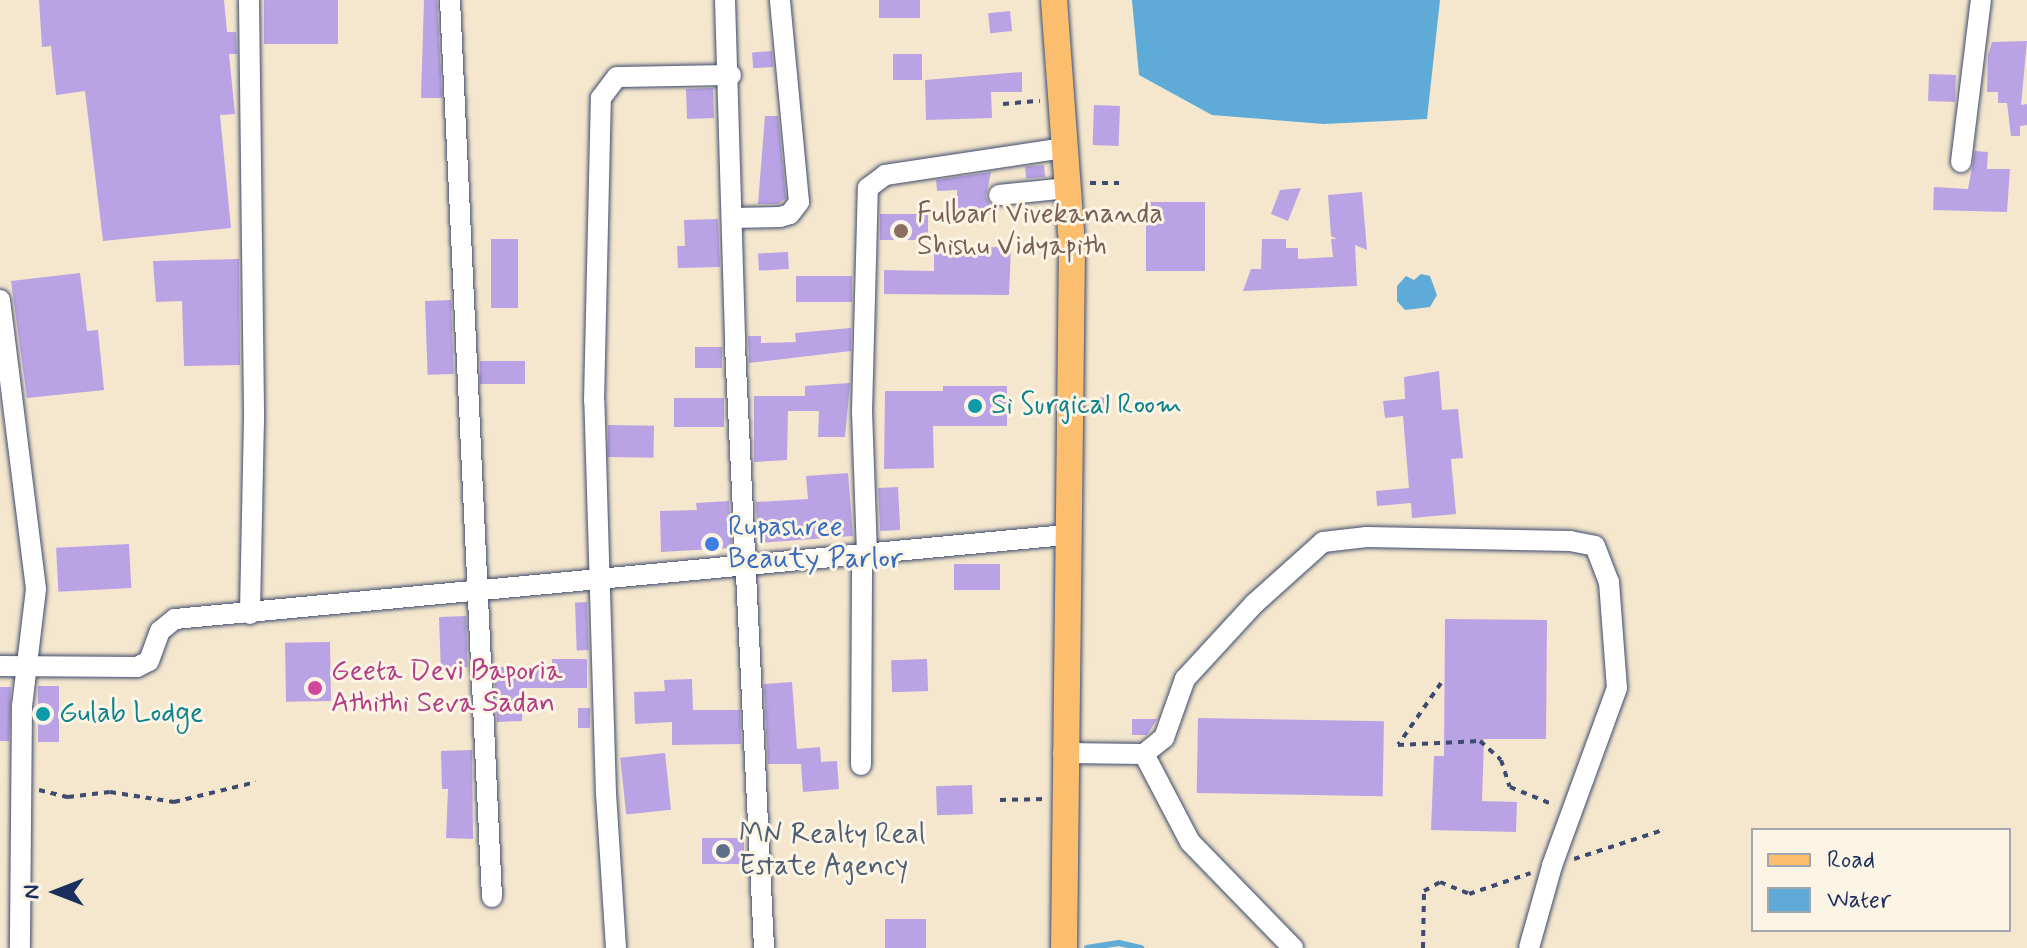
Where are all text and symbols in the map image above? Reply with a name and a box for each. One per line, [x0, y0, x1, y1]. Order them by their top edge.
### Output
place label: Fulbari Vivekananda Shishu Vidyapith [917, 198, 1159, 264]
marker: Fulbari Vivekananda Shishu Vidyapith [892, 222, 910, 240]
place label: Si Surgical Room [991, 389, 1189, 423]
marker: Si Surgical Room [966, 397, 984, 415]
place label: Rupashree Beauty Parlor [728, 511, 897, 577]
marker: Rupashree Beauty Parlor [703, 535, 721, 553]
place label: Geeta Devi Baporia Athithi Seva Sadan [331, 655, 560, 721]
marker: Geeta Devi Baporia Athithi Seva Sadan [306, 679, 324, 697]
place label: Gulab Lodge [59, 697, 204, 731]
marker: Gulab Lodge [34, 705, 52, 723]
place label: MN Realty Real Estate Agency [739, 818, 926, 884]
legend [1751, 828, 2011, 932]
marker: MN Realty Real Estate Agency [714, 842, 732, 860]
text: Road [1827, 845, 1875, 876]
north arrow [16, 852, 96, 932]
text: N [18, 885, 46, 899]
text: Water [1827, 885, 1891, 916]

